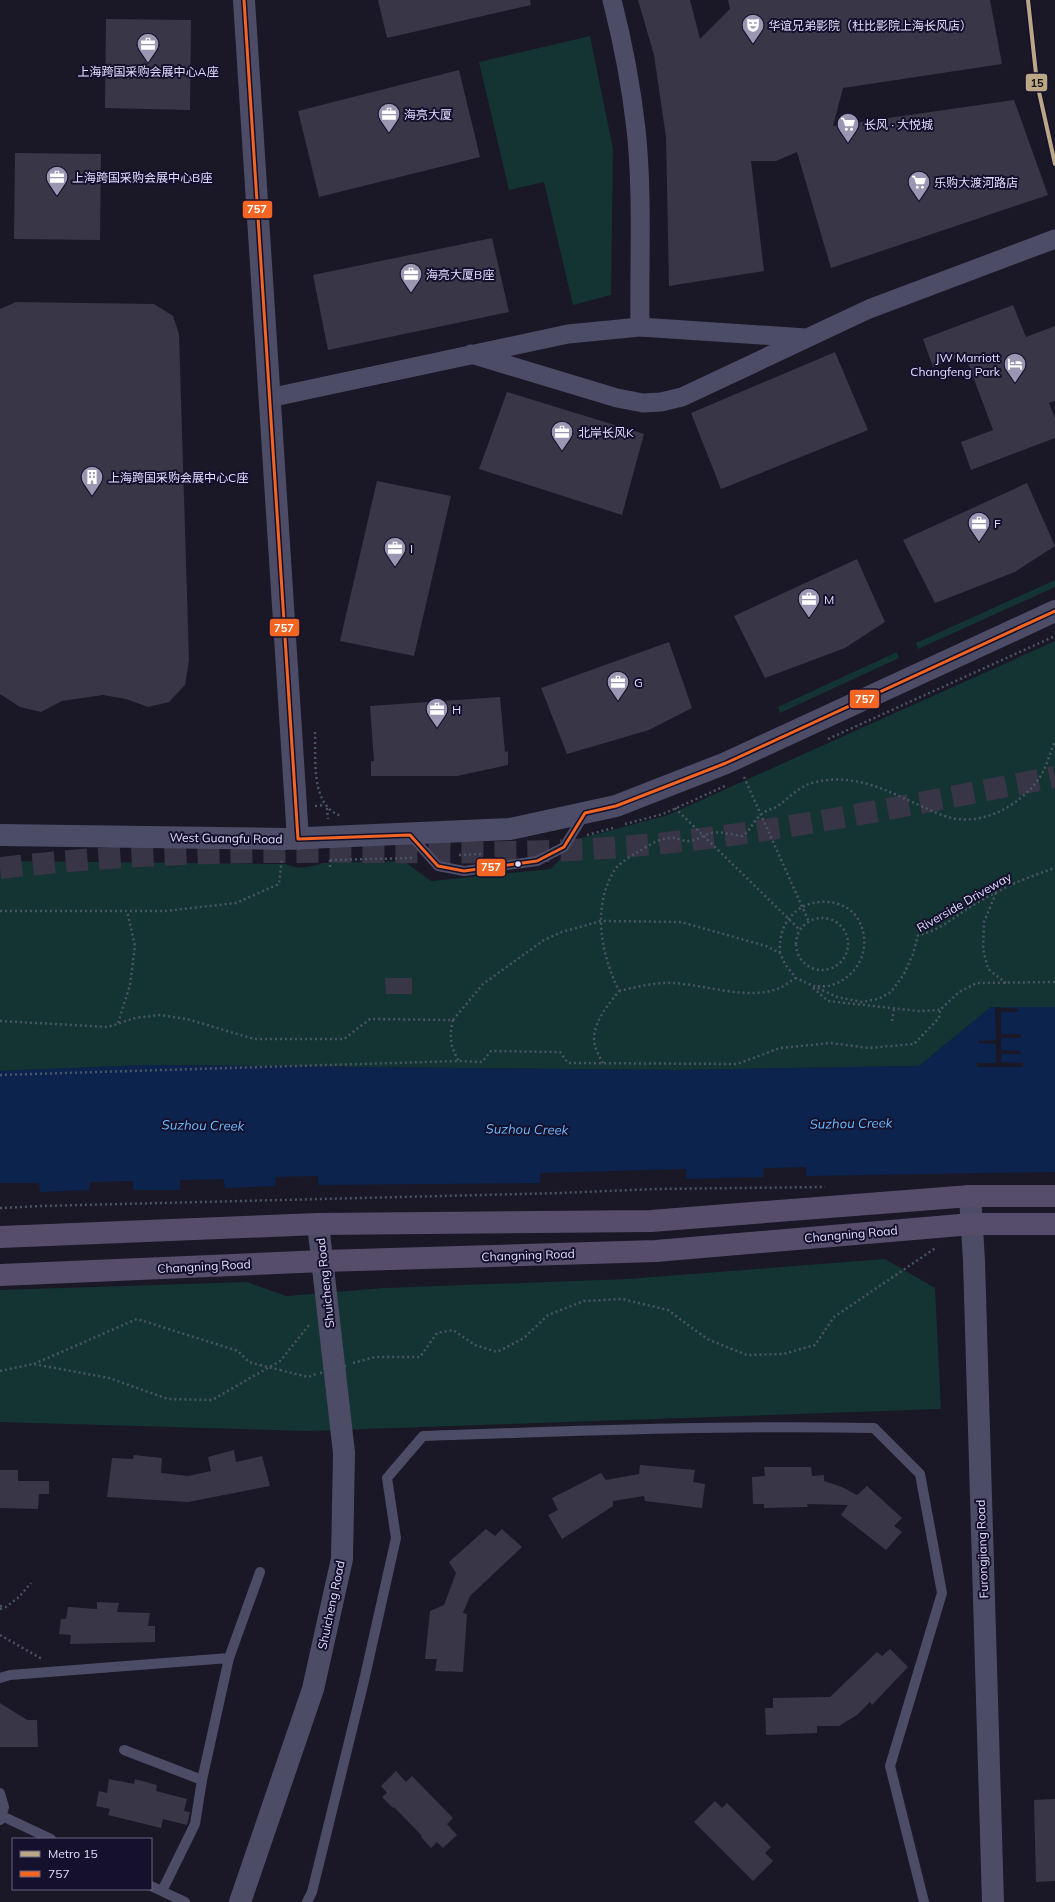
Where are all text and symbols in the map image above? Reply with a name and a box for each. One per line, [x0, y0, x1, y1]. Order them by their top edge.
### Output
theatre icon: 华谊兄弟影院（杜比影院上海长风店） [740, 12, 766, 45]
place label: 华谊兄弟影院（杜比影院上海长风店） [768, 18, 972, 33]
office icon: 上海跨国采购会展中心A座 [135, 31, 161, 64]
place label: 上海跨国采购会展中心A座 [78, 64, 218, 79]
line badge: 15 [1025, 73, 1048, 92]
text: 15 [1030, 76, 1044, 90]
office icon: 海亮大厦 [376, 101, 402, 134]
place label: 海亮大厦 [404, 107, 452, 122]
supermarket icon: 长风 · 大悦城 [835, 111, 861, 144]
place label: 长风 · 大悦城 [864, 117, 933, 132]
office icon: 上海跨国采购会展中心B座 [44, 164, 70, 197]
supermarket icon: 乐购大渡河路店 [906, 169, 932, 202]
place label: 上海跨国采购会展中心B座 [72, 170, 212, 185]
place label: 乐购大渡河路店 [934, 175, 1018, 190]
line badge: 757 [242, 200, 273, 219]
text: 757 [247, 202, 267, 216]
office icon: 海亮大厦B座 [398, 261, 424, 294]
place label: 海亮大厦B座 [426, 267, 494, 282]
place label: JW Marriott Changfeng Park [910, 350, 1001, 379]
hotel icon: JW Marriott Changfeng Park [1002, 351, 1028, 384]
office icon: 北岸长风K [549, 419, 575, 452]
place label: 北岸长风K [578, 425, 634, 440]
building icon: 上海跨国采购会展中心C座 [79, 464, 105, 497]
place label: 上海跨国采购会展中心C座 [108, 470, 248, 485]
office icon: F [966, 510, 992, 543]
place label: F [994, 516, 1001, 531]
office icon: I [382, 535, 408, 568]
place label: I [410, 541, 413, 556]
office icon: M [796, 586, 822, 619]
place label: M [824, 592, 834, 607]
line badge: 757 [269, 618, 300, 637]
text: 757 [274, 621, 294, 635]
office icon: G [605, 669, 631, 702]
place label: G [634, 675, 643, 690]
line badge: 757 [849, 689, 880, 709]
text: 757 [855, 692, 875, 706]
office icon: H [424, 696, 450, 729]
place label: H [452, 702, 461, 717]
street label: West Guangfu Road [169, 830, 283, 846]
line badge: 757 [476, 858, 506, 877]
unlabelled marker [513, 859, 523, 869]
text: 757 [481, 860, 501, 874]
street label: Riverside Driveway [914, 869, 1014, 935]
water label: Suzhou Creek [810, 1114, 893, 1132]
water label: Suzhou Creek [162, 1116, 245, 1134]
water label: Suzhou Creek [486, 1120, 569, 1138]
street label: Changning Road [804, 1222, 898, 1246]
street label: Shuicheng Road [313, 1237, 337, 1329]
street label: Changning Road [481, 1246, 575, 1264]
street label: Changning Road [157, 1256, 251, 1276]
street label: Furongjiang Road [973, 1499, 991, 1599]
street label: Shuicheng Road [314, 1559, 348, 1651]
legend [12, 1838, 152, 1890]
text: Metro 15 [48, 1846, 98, 1861]
text: 757 [48, 1866, 70, 1881]

